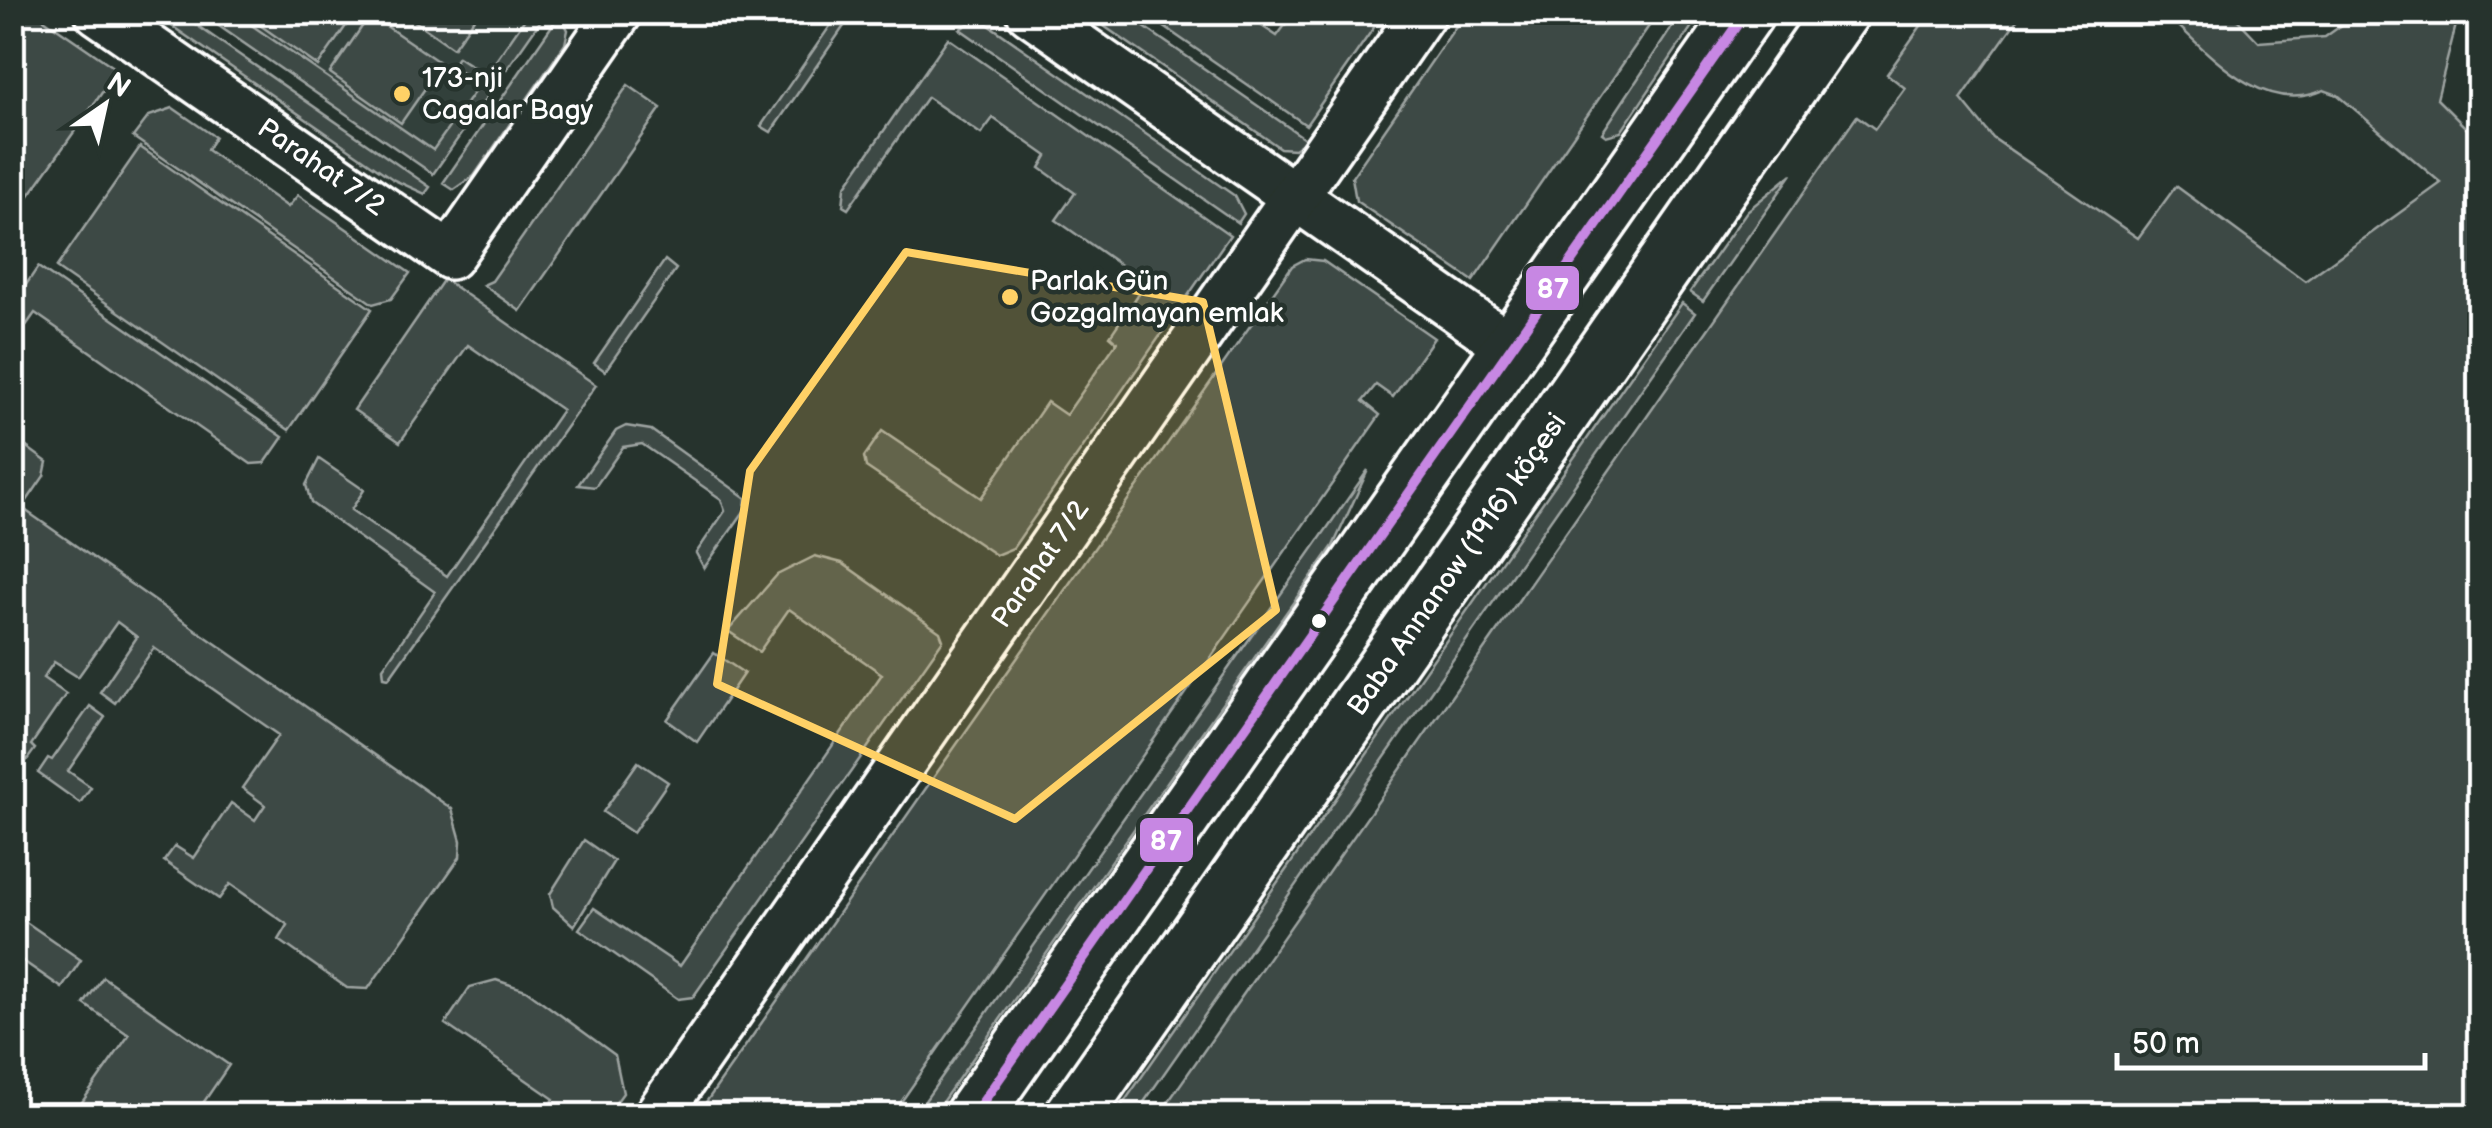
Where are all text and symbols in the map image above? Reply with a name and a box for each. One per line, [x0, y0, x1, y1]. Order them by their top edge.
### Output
north arrow [55, 55, 155, 155]
place label: 173-nji Cagalar Bagy [422, 62, 594, 127]
text: N [100, 66, 136, 105]
marker: 173-nji Cagalar Bagy [391, 83, 413, 105]
street label: Parahat 7/2 [252, 111, 392, 223]
line badge: 87 [1524, 264, 1581, 312]
place label: Parlak Gün Gozgalmayan emlak [1030, 265, 1284, 330]
text: 87 [1537, 273, 1569, 306]
marker: Parlak Gün Gozgalmayan emlak [999, 286, 1021, 308]
street label: Baba Annanow (1916) köçesi [1340, 407, 1573, 722]
street label: Parahat 7/2 [984, 493, 1096, 634]
unlabelled marker [1309, 611, 1329, 631]
line badge: 87 [1138, 816, 1195, 864]
text: 87 [1150, 825, 1182, 858]
scale bar [2117, 1008, 2424, 1070]
text: 50 m [2132, 1026, 2200, 1062]

